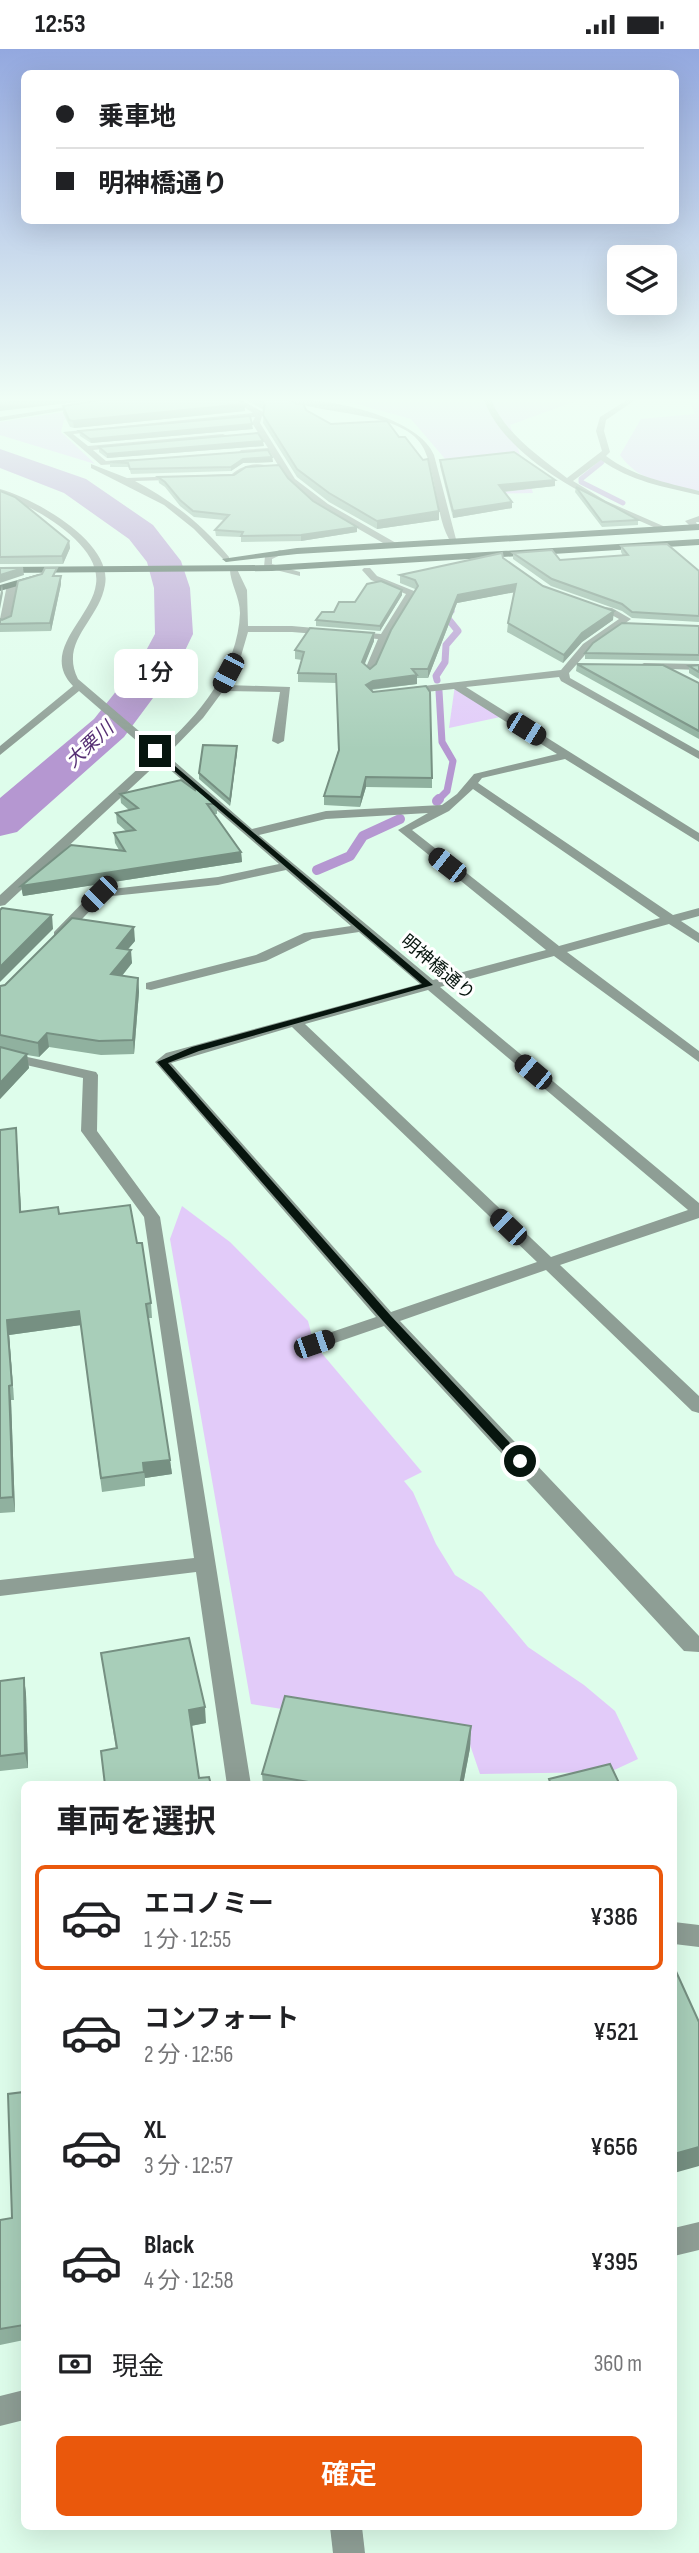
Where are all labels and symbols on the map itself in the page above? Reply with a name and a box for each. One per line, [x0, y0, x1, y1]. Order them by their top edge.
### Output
callout: 1 分 [113, 649, 197, 699]
car [209, 650, 248, 696]
car [503, 709, 550, 749]
water label: 大栗川 [61, 716, 120, 773]
route end [139, 735, 171, 767]
car [424, 844, 471, 886]
car [77, 872, 122, 916]
street label: 明神橋通り [396, 930, 479, 1004]
car [511, 1050, 556, 1094]
car [486, 1205, 531, 1249]
car [291, 1327, 338, 1361]
route start [504, 1445, 536, 1477]

